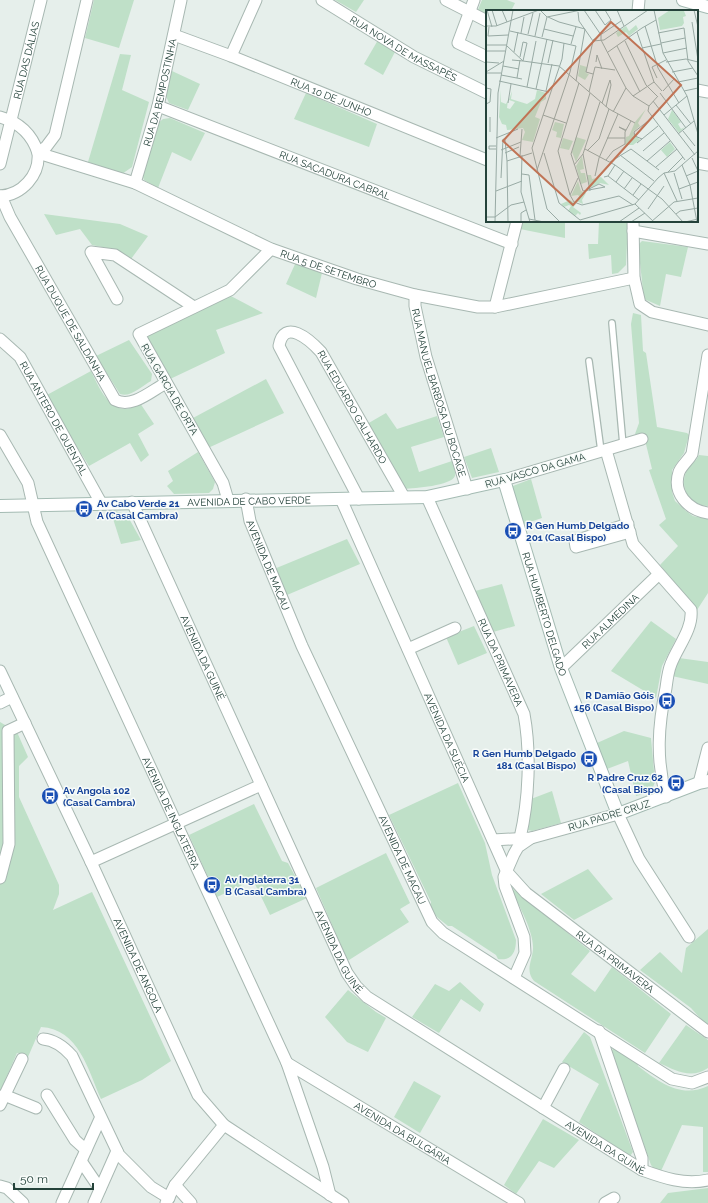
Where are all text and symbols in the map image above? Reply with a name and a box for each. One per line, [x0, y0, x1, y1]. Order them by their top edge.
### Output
inset map [486, 10, 698, 222]
street label: RUA NOVA DE MASSAPÊS [348, 14, 459, 83]
street label: RUA DAS DÁLIAS [11, 20, 41, 100]
street label: RUA DA BEMPOSTINHA [141, 37, 179, 148]
street label: RUA 10 DE JUNHO [289, 76, 374, 119]
street label: RUA SACADURA CABRAL [278, 149, 392, 202]
street label: RUA 5 DE SETEMBRO [279, 248, 378, 290]
street label: RUA DUQUE DE SALDANHA [33, 264, 108, 383]
street label: RUA MANUEL BARBOSA DU BOCAGE [410, 307, 468, 478]
street label: RUA GARCIA DE ORTA [139, 342, 200, 437]
street label: RUA EDUARDO GALHARDO [315, 348, 389, 466]
street label: RUA ANTERO DE QUENTAL [18, 360, 90, 478]
street label: RUA VASCO DA GAMA [484, 451, 587, 490]
street label: AVENIDA DE CABO VERDE [187, 494, 311, 508]
place label: Av Cabo Verde 21 A (Casal Cambra) [97, 498, 179, 521]
bus stop icon: Av Cabo Verde 21 A (Casal Cambra) [74, 499, 94, 519]
street label: AVENIDA DE MACAU [244, 518, 292, 612]
place label: R Gen Humb Delgado 201 (Casal Bispo) [526, 520, 629, 543]
bus stop icon: R Gen Humb Delgado 201 (Casal Bispo) [503, 521, 523, 541]
street label: RUA HUMBERTO DELGADO [520, 551, 569, 678]
street label: RUA ALMEDINA [580, 592, 641, 651]
street label: AVENIDA DA GUINÉ [178, 614, 227, 702]
street label: RUA DA PRIMAVERA [476, 617, 525, 708]
place label: R Damião Góis 156 (Casal Bispo) [574, 690, 654, 713]
street label: AVENIDA DA SUÉCIA [422, 691, 471, 784]
bus stop icon: R Damião Góis 156 (Casal Bispo) [657, 691, 677, 711]
place label: R Gen Humb Delgado 181 (Casal Bispo) [473, 748, 576, 771]
bus stop icon: R Gen Humb Delgado 181 (Casal Bispo) [579, 749, 599, 769]
street label: AVENIDA DE INGLATERRA [140, 755, 202, 871]
place label: R Padre Cruz 62 (Casal Bispo) [587, 772, 663, 795]
bus stop icon: R Padre Cruz 62 (Casal Bispo) [666, 773, 686, 793]
place label: Av Angola 102 (Casal Cambra) [63, 785, 135, 808]
bus stop icon: Av Angola 102 (Casal Cambra) [40, 786, 60, 806]
street label: RUA PADRE CRUZ [567, 798, 651, 833]
street label: AVENIDA DE MACAU [377, 814, 428, 906]
place label: Av Inglaterra 31 B (Casal Cambra) [225, 874, 307, 897]
bus stop icon: Av Inglaterra 31 B (Casal Cambra) [202, 875, 222, 895]
street label: AVENIDA DA GUINÉ [313, 908, 365, 996]
street label: AVENIDA DE ANGOLA [111, 916, 164, 1014]
street label: RUA DA PRIMAVERA [574, 928, 656, 995]
street label: AVENIDA DA BULGÁRIA [352, 1100, 453, 1167]
street label: AVENIDA DA GUINÉ [563, 1118, 647, 1177]
scale bar [14, 1165, 93, 1191]
text: 50 m [20, 1172, 48, 1186]

